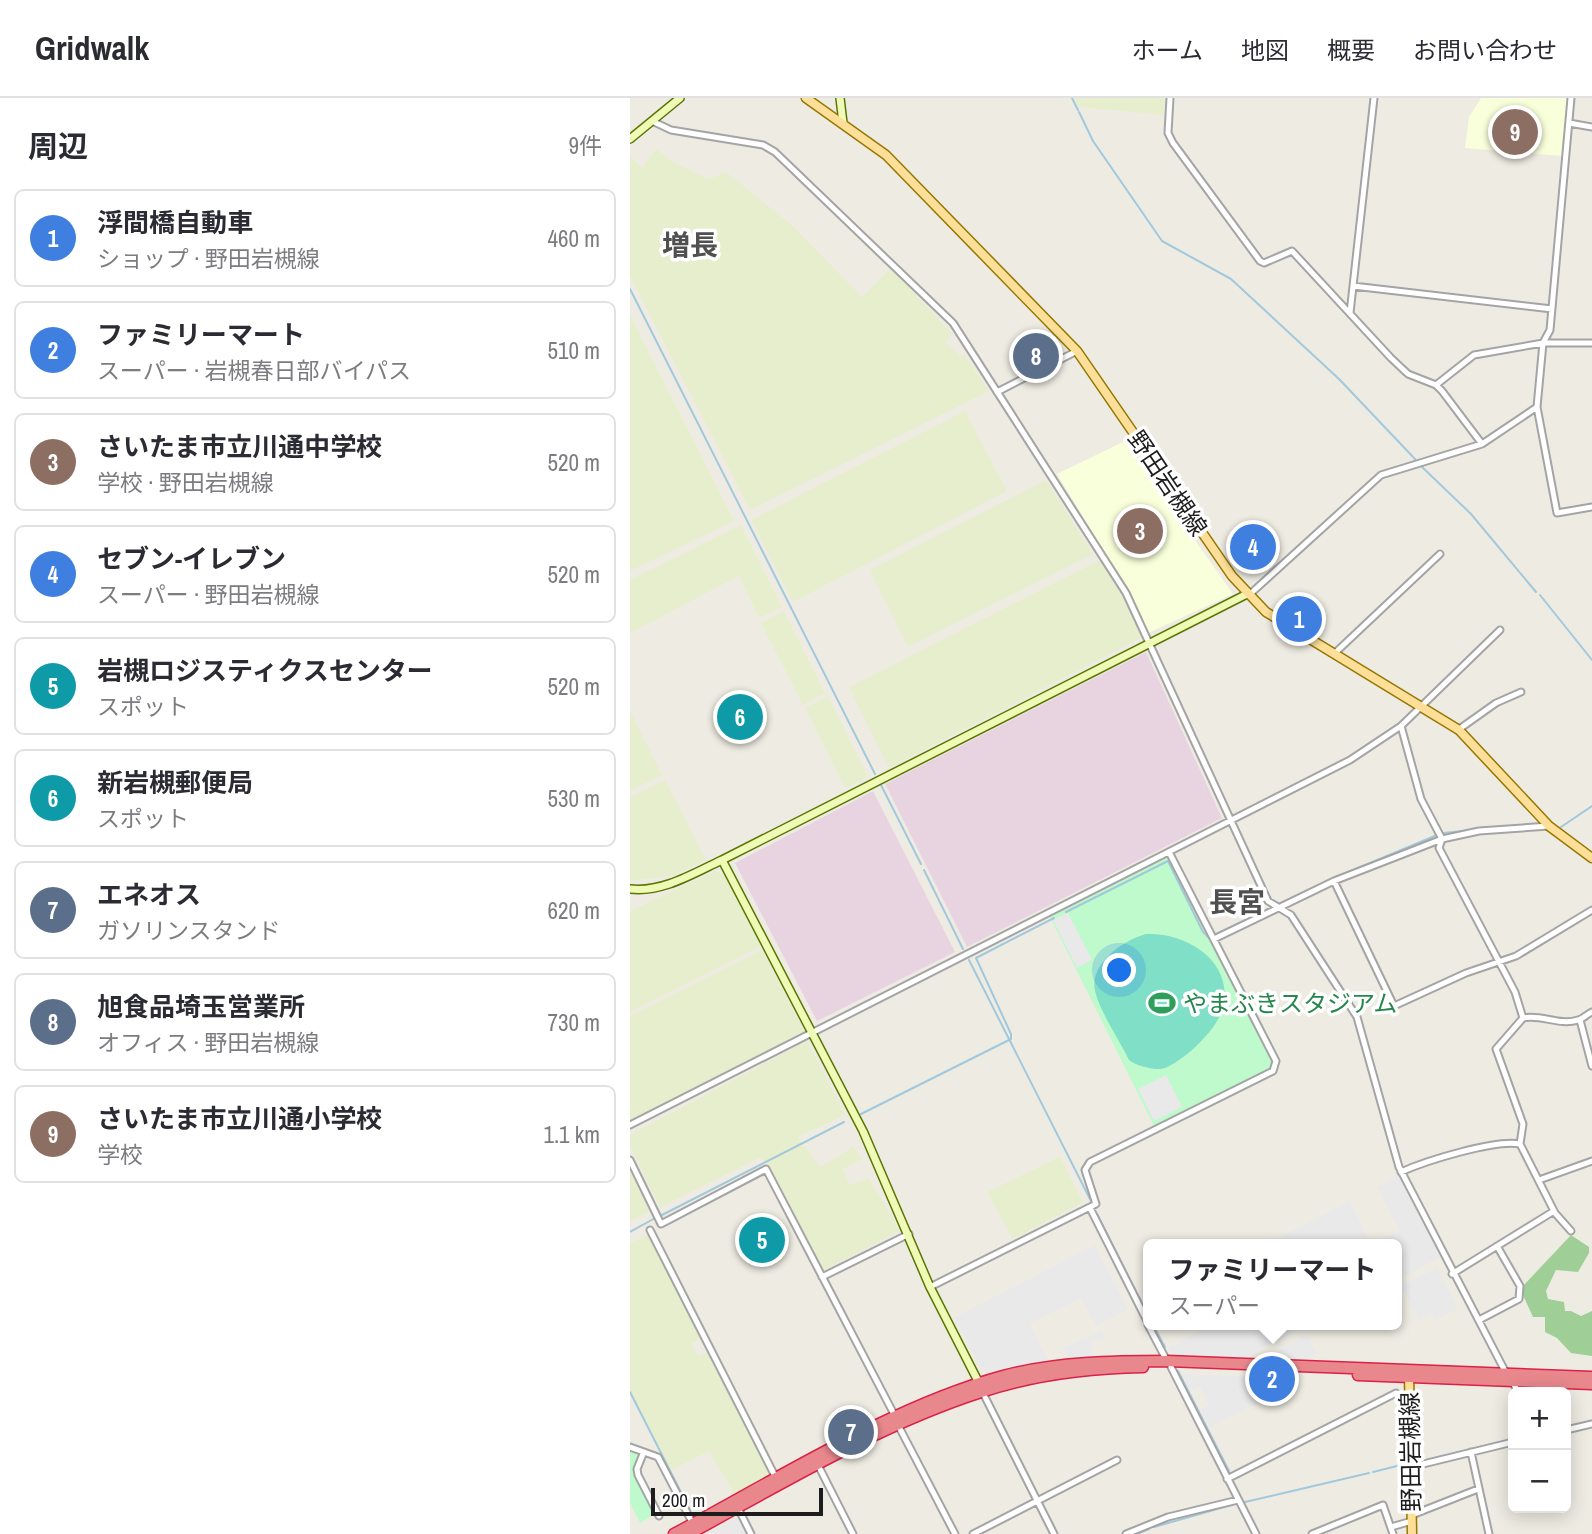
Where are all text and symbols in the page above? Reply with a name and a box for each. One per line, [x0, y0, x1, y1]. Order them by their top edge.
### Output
text: Gridwalk [35, 26, 149, 70]
text: ホーム [1132, 34, 1203, 66]
text: 地図 [1241, 34, 1289, 66]
text: 概要 [1327, 34, 1375, 66]
text: お問い合わせ [1413, 34, 1557, 66]
pin: 9 [1492, 106, 1538, 158]
text: 周辺 [28, 126, 88, 166]
text: 9件 [569, 130, 602, 161]
text: 浮間橋自動車 [97, 205, 253, 240]
text: 1 [48, 223, 58, 254]
text: 460 m [548, 223, 600, 254]
district label: 増長 [662, 226, 718, 264]
text: ショップ · 野田岩槻線 [97, 243, 320, 274]
text: ファミリーマート [97, 317, 305, 352]
pin: 8 [1013, 330, 1059, 382]
text: 2 [48, 335, 58, 366]
text: 510 m [548, 335, 600, 366]
text: スーパー · 岩槻春日部バイパス [97, 355, 411, 386]
street label: 野田岩槻線 [1121, 424, 1215, 542]
text: さいたま市立川通中学校 [97, 429, 382, 464]
text: 3 [48, 447, 58, 478]
text: 520 m [548, 447, 600, 478]
text: 学校 · 野田岩槻線 [97, 467, 274, 498]
pin: 3 [1117, 505, 1163, 557]
pin: 4 [1230, 521, 1276, 573]
text: セブン-イレブン [97, 541, 286, 576]
text: 4 [48, 559, 58, 590]
text: 520 m [548, 559, 600, 590]
text: スーパー · 野田岩槻線 [97, 579, 320, 610]
pin: 1 [1276, 593, 1322, 645]
text: 岩槻ロジスティクスセンター [97, 653, 433, 688]
text: 5 [48, 671, 58, 702]
text: 520 m [548, 671, 600, 702]
text: スポット [97, 691, 189, 722]
pin: 6 [717, 691, 763, 743]
text: 新岩槻郵便局 [97, 765, 253, 800]
text: 6 [48, 783, 58, 814]
text: 530 m [548, 783, 600, 814]
text: スポット [97, 803, 189, 834]
text: エネオス [97, 877, 201, 912]
district label: 長宮 [1209, 883, 1265, 921]
text: 7 [48, 895, 58, 926]
text: 620 m [548, 895, 600, 926]
text: ガソリンスタンド [97, 915, 281, 946]
your location [1102, 953, 1136, 987]
place label: やまぶきスタジアム [1183, 987, 1397, 1019]
sports icon: やまぶきスタジアム [1147, 988, 1177, 1018]
text: 旭食品埼玉営業所 [97, 989, 305, 1024]
text: 8 [48, 1007, 58, 1038]
text: 730 m [548, 1007, 600, 1038]
text: オフィス · 野田岩槻線 [97, 1027, 319, 1058]
text: さいたま市立川通小学校 [97, 1101, 382, 1136]
text: 9 [48, 1119, 58, 1150]
text: 1.1 km [543, 1119, 600, 1150]
text: 学校 [97, 1139, 143, 1170]
pin: 5 [739, 1214, 785, 1266]
popup [1143, 1239, 1402, 1330]
text: ファミリーマート [1168, 1252, 1377, 1287]
text: スーパー [1168, 1290, 1260, 1321]
pin: 2 [1249, 1353, 1295, 1405]
map controls [1508, 1387, 1571, 1513]
button: + [1508, 1387, 1571, 1450]
street label: 野田岩槻線 [1393, 1392, 1427, 1512]
pin: 7 [828, 1406, 874, 1458]
button: − [1508, 1450, 1571, 1513]
scale bar [651, 1485, 822, 1517]
text: 200 m [662, 1487, 705, 1513]

